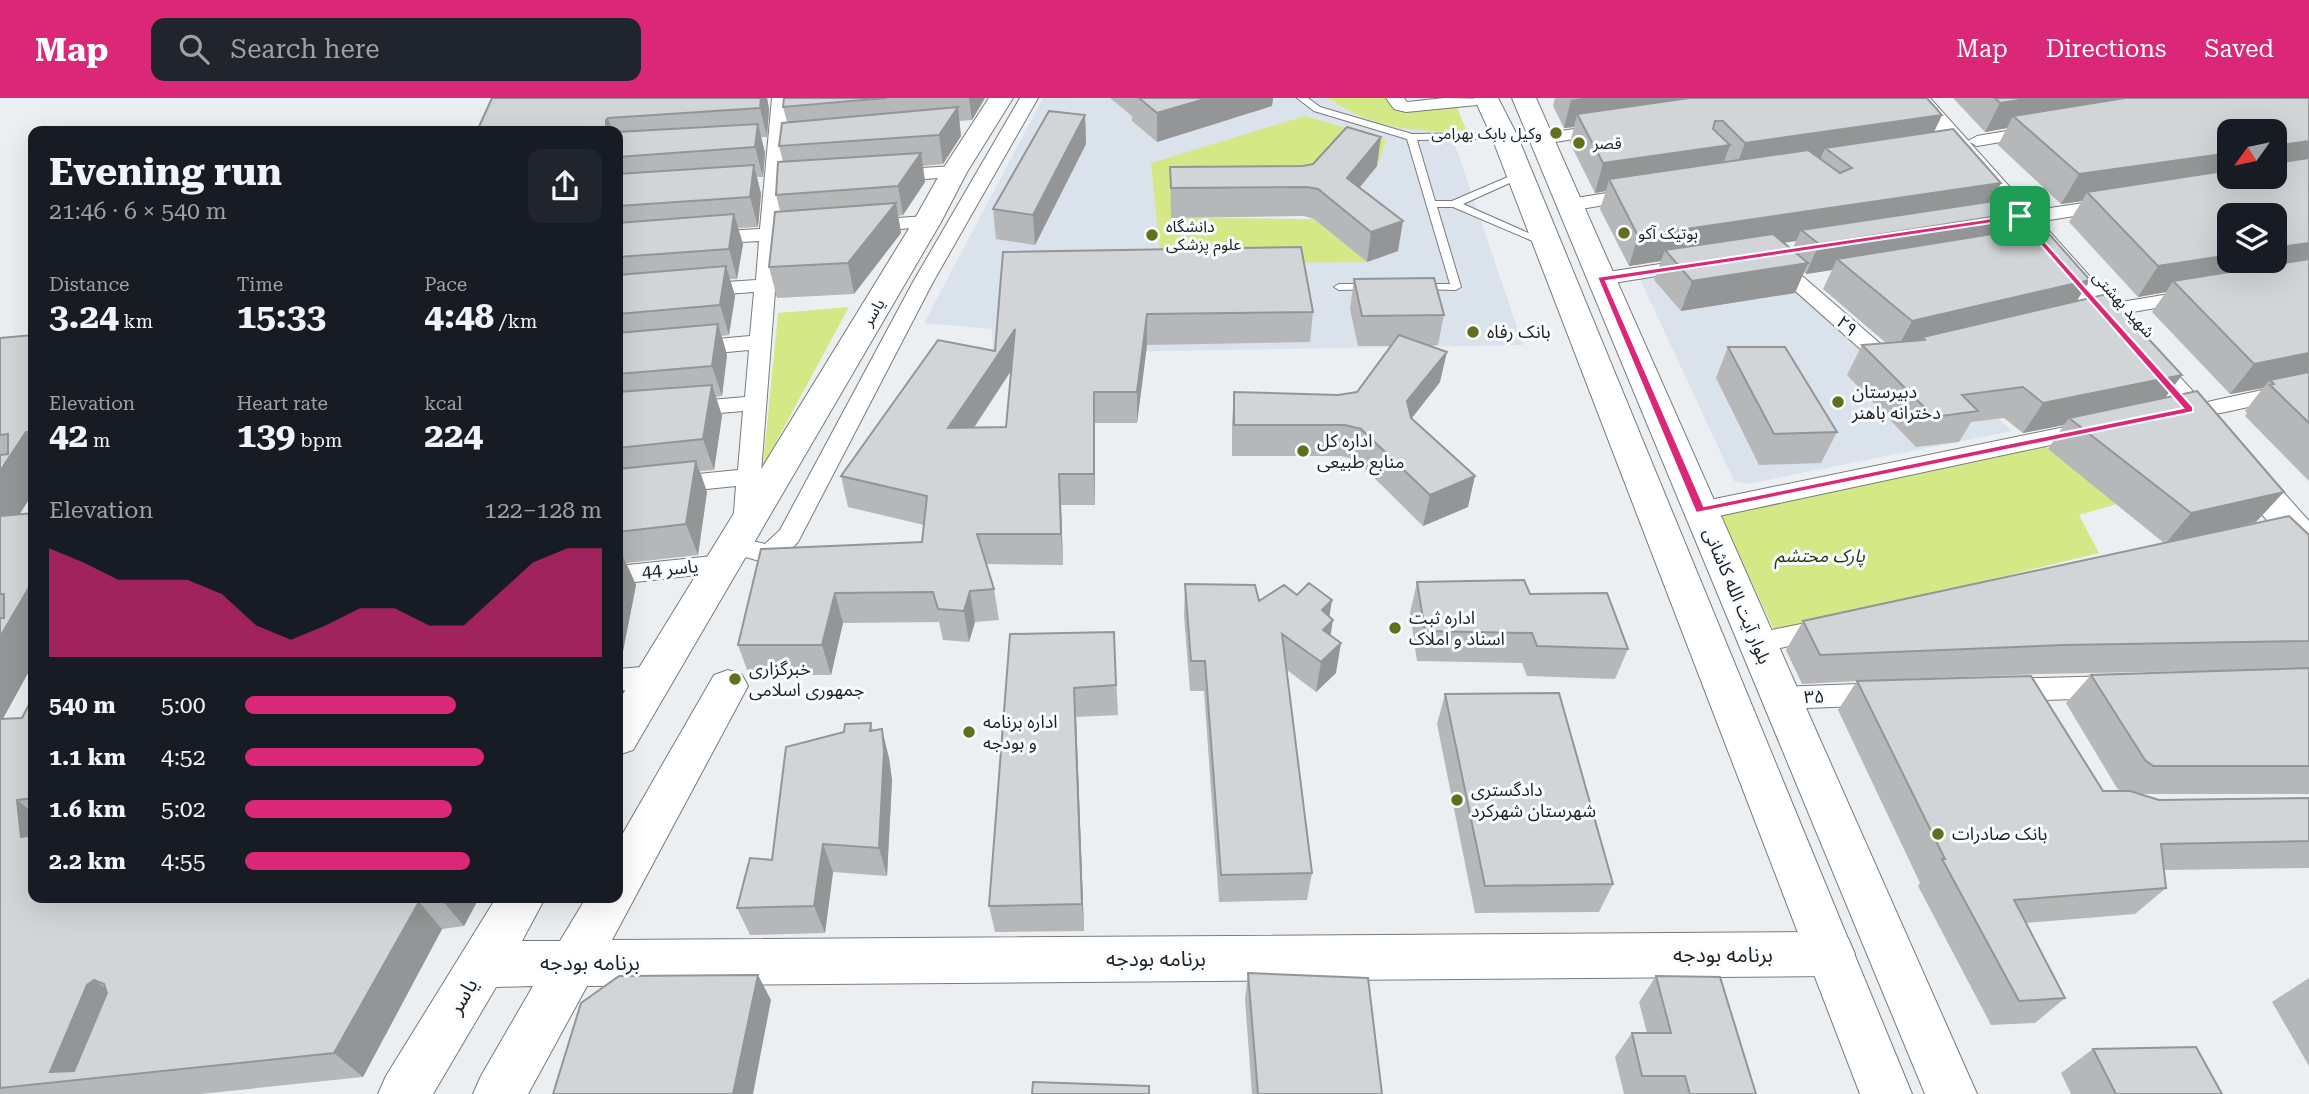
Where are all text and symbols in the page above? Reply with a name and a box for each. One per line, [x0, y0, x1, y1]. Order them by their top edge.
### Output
search box [151, 18, 641, 81]
text: Map [35, 30, 109, 69]
icon: search [175, 30, 213, 68]
text: Search here [231, 34, 380, 64]
text: Map [1956, 35, 2008, 63]
text: Directions [2046, 35, 2166, 63]
text: Saved [2204, 35, 2274, 63]
north arrow [2217, 119, 2287, 189]
map controls [2217, 119, 2287, 273]
place label: وکیل بابک بهرامی [1431, 124, 1542, 143]
marker: وکیل بابک بهرامی [1548, 125, 1564, 141]
place label: قصر [1592, 134, 1622, 153]
marker: قصر [1571, 135, 1587, 151]
button: share [528, 149, 602, 223]
text: Evening run [49, 150, 282, 194]
pin [1990, 186, 2050, 246]
icon: arrive [2001, 197, 2039, 235]
text: 21:46 · 6 × 540 m [49, 198, 227, 225]
button: layers [2217, 203, 2287, 273]
place label: دانشگاه علوم پزشکی [1166, 217, 1241, 257]
place label: بوتیک آکو [1638, 224, 1698, 243]
marker: بوتیک آکو [1616, 225, 1632, 241]
marker: دانشگاه علوم پزشکی [1144, 227, 1160, 243]
street label: شهید بهشتی [2089, 267, 2158, 342]
text: Distance [49, 273, 129, 296]
text: Time [237, 273, 283, 296]
text: Pace [424, 273, 467, 296]
street label: یاسر [857, 295, 889, 330]
text: 3.24 [49, 296, 119, 337]
text: 15:33 [237, 296, 326, 337]
text: 4:48 [424, 296, 494, 337]
text: km [119, 310, 153, 333]
text: /km [494, 310, 537, 333]
street label: ۲۹ [1833, 311, 1862, 340]
place label: بانک رفاه [1487, 321, 1551, 343]
marker: بانک رفاه [1465, 324, 1481, 340]
place label: دبیرستان دخترانه باهنر [1851, 381, 1941, 424]
text: Elevation [49, 392, 135, 415]
text: Heart rate [237, 392, 328, 415]
text: kcal [424, 392, 463, 415]
marker: دبیرستان دخترانه باهنر [1830, 394, 1846, 410]
text: 42 [49, 415, 88, 456]
text: 139 [237, 415, 295, 456]
text: 224 [424, 415, 483, 456]
text: m [88, 429, 110, 452]
text: bpm [295, 429, 342, 452]
place label: اداره کل منابع طبیعی [1317, 430, 1405, 476]
marker: اداره کل منابع طبیعی [1295, 443, 1311, 459]
text: Elevation [49, 497, 153, 524]
text: 122–128 m [484, 497, 602, 524]
street label: بلوار آیت الله کاشانی [1698, 525, 1776, 667]
park label: پارک محتشم [1774, 545, 1866, 570]
street label: یاسر 44 [641, 555, 699, 583]
place label: اداره ثبت اسناد و املاک [1409, 607, 1505, 649]
marker: اداره ثبت اسناد و املاک [1387, 620, 1403, 636]
place label: خبرگزاری جمهوری اسلامی [749, 658, 864, 701]
marker: خبرگزاری جمهوری اسلامی [727, 671, 743, 687]
street label: ۳۵ [1803, 686, 1825, 707]
text: 540 m [49, 692, 116, 719]
text: 5:00 [161, 692, 206, 719]
place label: اداره برنامه و بودجه [983, 711, 1058, 754]
marker: اداره برنامه و بودجه [961, 724, 977, 740]
text: 1.1 km [49, 744, 126, 771]
text: 4:52 [161, 744, 206, 771]
place label: دادگستری شهرستان شهرکرد [1471, 779, 1596, 822]
marker: دادگستری شهرستان شهرکرد [1449, 792, 1465, 808]
text: 1.6 km [49, 796, 126, 823]
text: 5:02 [161, 796, 206, 823]
place label: بانک صادرات [1952, 823, 2047, 845]
marker: بانک صادرات [1930, 826, 1946, 842]
text: 2.2 km [49, 848, 126, 875]
text: 4:55 [161, 848, 206, 875]
street label: برنامه بودجه [1673, 943, 1773, 967]
street label: برنامه بودجه [1106, 947, 1206, 971]
street label: برنامه بودجه [540, 951, 640, 975]
street label: یاسر [443, 974, 483, 1019]

